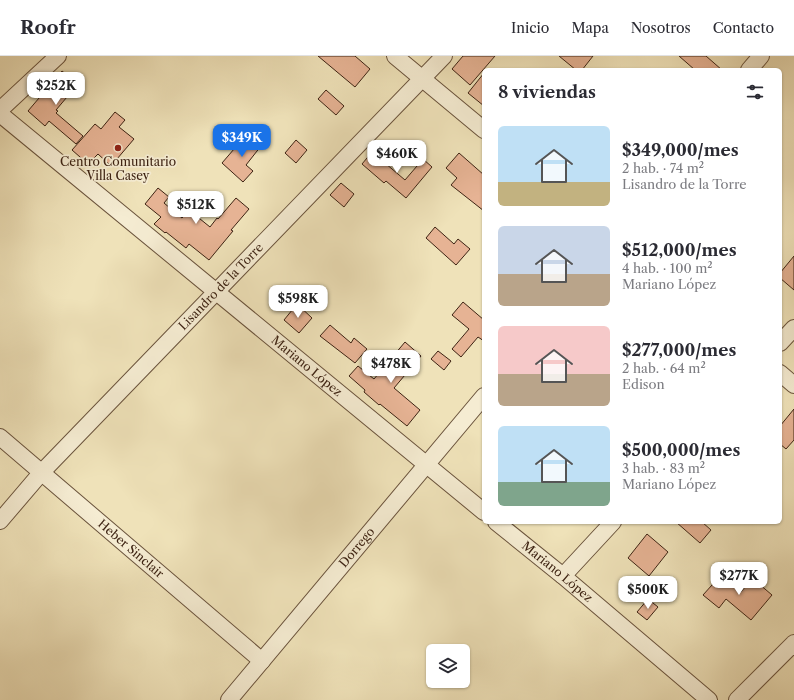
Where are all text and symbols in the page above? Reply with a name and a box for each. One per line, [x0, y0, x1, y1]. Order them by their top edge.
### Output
text: Roofr [20, 16, 76, 39]
text: Inicio [511, 19, 549, 37]
text: Mapa [571, 19, 609, 37]
text: Nosotros [631, 19, 691, 37]
text: Contacto [713, 19, 774, 37]
pin: $252K [28, 72, 84, 106]
text: $252K [36, 77, 76, 93]
icon: filters [744, 81, 766, 103]
text: 8 viviendas [498, 82, 596, 102]
pin: $349K [214, 124, 270, 158]
text: $349K [222, 129, 262, 145]
pin: $460K [369, 140, 425, 174]
text: $349,000/mes [622, 140, 739, 160]
icon: home [530, 142, 578, 190]
marker: Centro Comunitario Villa Casey [113, 143, 123, 153]
text: $460K [376, 145, 418, 161]
place label: Centro Comunitario Villa Casey [60, 154, 176, 183]
text: 2 hab. · 74 m² [622, 160, 704, 176]
text: Lisandro de la Torre [622, 176, 747, 192]
pin: $512K [168, 191, 224, 225]
text: $512K [177, 196, 215, 212]
street label: Lisandro de la Torre [175, 240, 266, 333]
text: $512,000/mes [622, 240, 737, 260]
icon: home [530, 242, 578, 290]
text: 4 hab. · 100 m² [622, 260, 713, 276]
text: Mariano López [622, 276, 716, 292]
pin: $598K [270, 285, 326, 319]
text: $598K [278, 290, 318, 306]
street label: Mariano López [269, 332, 345, 399]
text: $277,000/mes [622, 340, 736, 360]
icon: home [530, 342, 578, 390]
pin: $478K [363, 350, 419, 384]
text: $478K [371, 355, 411, 371]
text: 2 hab. · 64 m² [622, 360, 706, 376]
text: Edison [622, 376, 665, 392]
text: $500,000/mes [622, 440, 740, 460]
icon: home [530, 442, 578, 490]
text: 3 hab. · 83 m² [622, 460, 705, 476]
text: Mariano López [622, 476, 716, 492]
street label: Heber Sinclair [95, 516, 167, 581]
street label: Dorrego [336, 524, 377, 570]
street label: Mariano López [519, 538, 596, 605]
pin: $277K [711, 562, 767, 596]
text: $277K [720, 567, 758, 583]
pin: $500K [620, 576, 676, 610]
text: $500K [627, 581, 669, 597]
map controls [426, 644, 470, 688]
button: layers [426, 644, 470, 688]

